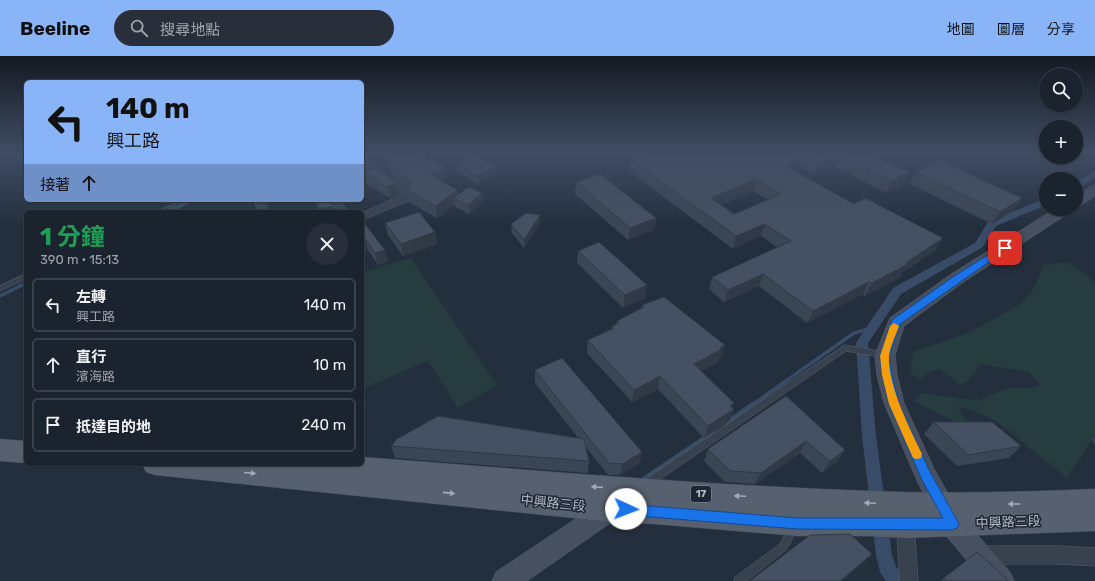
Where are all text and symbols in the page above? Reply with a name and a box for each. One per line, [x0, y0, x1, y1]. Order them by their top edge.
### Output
search box [114, 10, 394, 46]
text: Beeline [20, 17, 90, 40]
icon: search [128, 17, 150, 39]
text: 搜尋地點 [160, 21, 220, 39]
text: 地圖 [947, 21, 975, 38]
text: 圖層 [997, 21, 1025, 38]
text: 分享 [1047, 21, 1075, 38]
map controls [1039, 68, 1083, 216]
button: search [1039, 68, 1083, 112]
text: 140 m [106, 92, 190, 125]
icon: left [40, 96, 92, 148]
button: + [1039, 120, 1083, 164]
text: 興工路 [106, 130, 160, 152]
icon: ahead [78, 172, 100, 194]
button: − [1039, 172, 1083, 216]
text: 接著 [40, 176, 70, 194]
text: 1 分鐘 [40, 223, 105, 251]
button: close [306, 223, 348, 265]
pin [988, 231, 1022, 265]
icon: arrive [994, 237, 1016, 259]
text: 390 m · 15:13 [40, 252, 119, 267]
text: 左轉 [76, 288, 106, 306]
icon: left [42, 294, 64, 316]
text: 140 m [304, 296, 346, 314]
text: 興工路 [76, 309, 115, 324]
text: 直行 [76, 348, 106, 366]
icon: ahead [42, 354, 64, 376]
text: 10 m [313, 356, 346, 374]
text: 濱海路 [76, 369, 115, 384]
icon: arrive [42, 414, 64, 436]
text: 240 m [301, 416, 346, 434]
text: 抵達目的地 [76, 418, 151, 436]
one-way arrow [244, 469, 256, 476]
one-way arrow [591, 483, 603, 490]
road number: 17 [691, 486, 711, 502]
position arrow [605, 488, 647, 530]
one-way arrow [443, 489, 455, 496]
street label: 中興路三段 [520, 492, 586, 514]
one-way arrow [734, 493, 746, 500]
one-way arrow [864, 500, 876, 507]
one-way arrow [1007, 501, 1020, 507]
street label: 中興路三段 [975, 513, 1041, 531]

